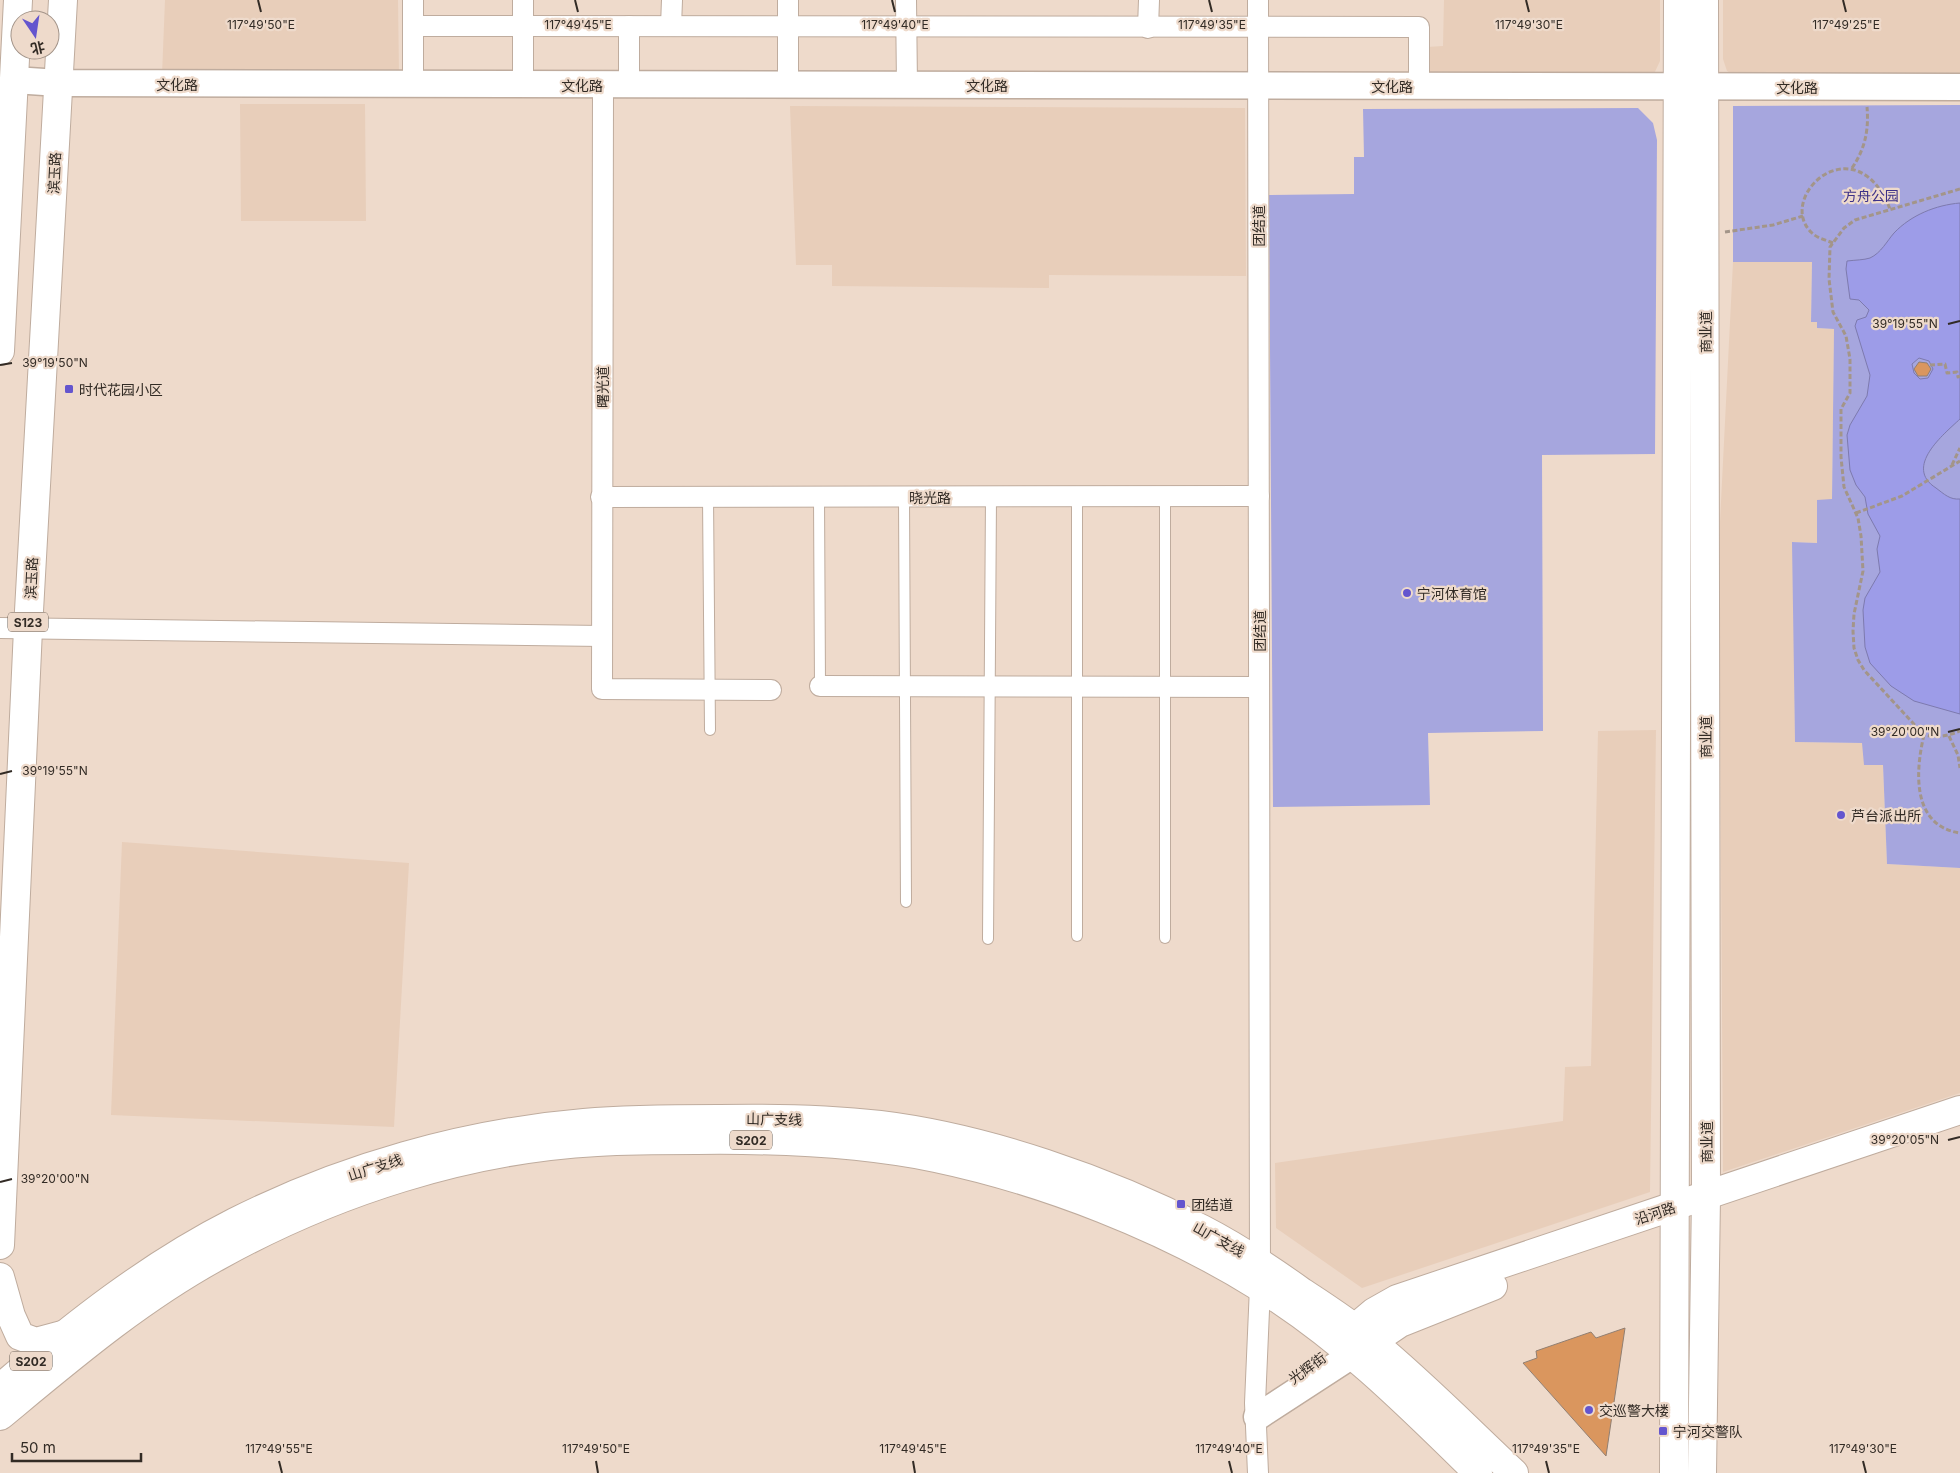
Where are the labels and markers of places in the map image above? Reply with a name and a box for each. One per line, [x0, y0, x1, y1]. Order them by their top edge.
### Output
place label: 时代花园小区 [79, 381, 163, 398]
marker: 时代花园小区 [63, 383, 75, 395]
place label: 宁河体育馆 [1417, 585, 1487, 602]
marker: 宁河体育馆 [1401, 587, 1413, 599]
place label: 芦台派出所 [1851, 807, 1921, 824]
marker: 芦台派出所 [1835, 809, 1847, 821]
place label: 团结道 [1191, 1196, 1233, 1213]
marker: 团结道 [1175, 1198, 1187, 1210]
place label: 交巡警大楼 [1599, 1402, 1669, 1419]
marker: 交巡警大楼 [1583, 1404, 1595, 1416]
place label: 宁河交警队 [1673, 1423, 1743, 1440]
marker: 宁河交警队 [1657, 1425, 1669, 1437]

